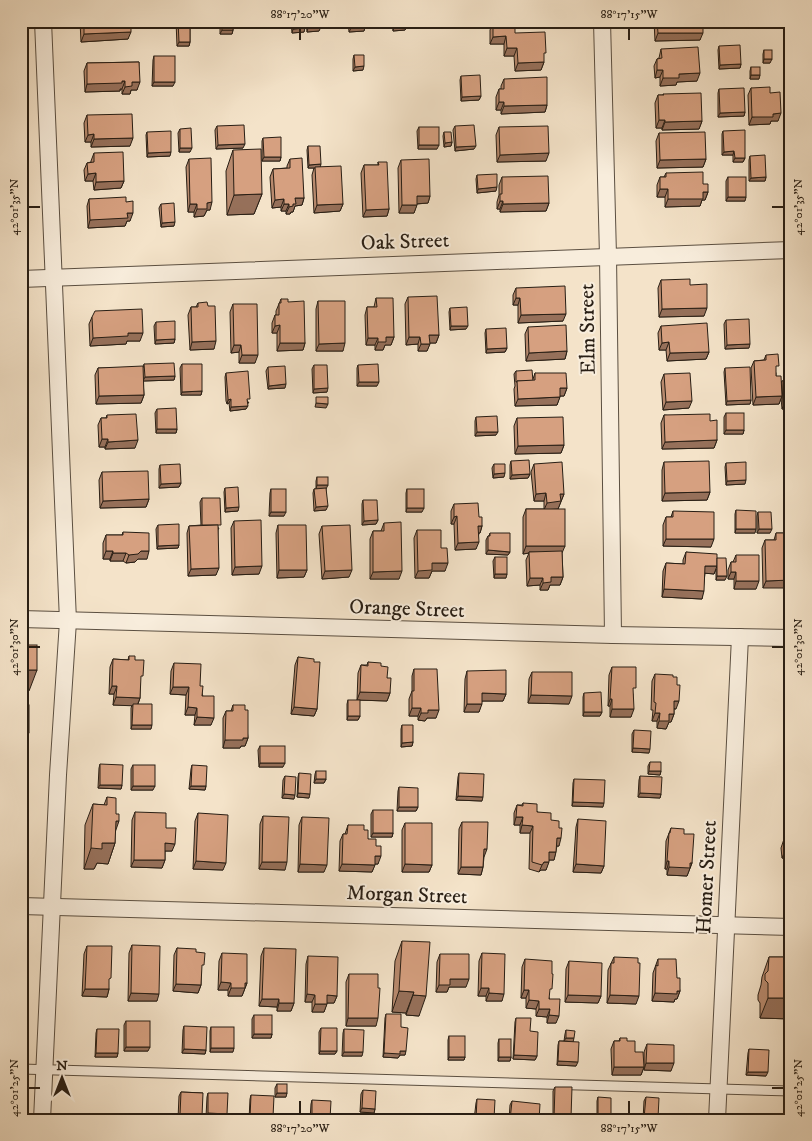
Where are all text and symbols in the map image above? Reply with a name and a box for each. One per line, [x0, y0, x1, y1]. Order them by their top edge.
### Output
text: 88°17'20"W [271, 7, 330, 22]
text: 88°17'15"W [601, 7, 658, 22]
text: 42°01'35"N [7, 178, 22, 235]
text: 42°01'35"N [791, 178, 806, 235]
street label: Oak Street [360, 227, 450, 257]
street label: Elm Street [574, 283, 602, 375]
street label: Orange Street [349, 594, 466, 624]
text: 42°01'30"N [7, 618, 22, 676]
text: 42°01'30"N [791, 618, 806, 676]
street label: Homer Street [691, 819, 723, 935]
street label: Morgan Street [346, 880, 468, 910]
north arrow [38, 1054, 88, 1104]
text: N [56, 1057, 68, 1075]
text: 42°01'25"N [7, 1059, 22, 1117]
text: 42°01'25"N [791, 1059, 806, 1117]
text: 88°17'20"W [271, 1121, 330, 1136]
text: 88°17'15"W [601, 1121, 658, 1136]

